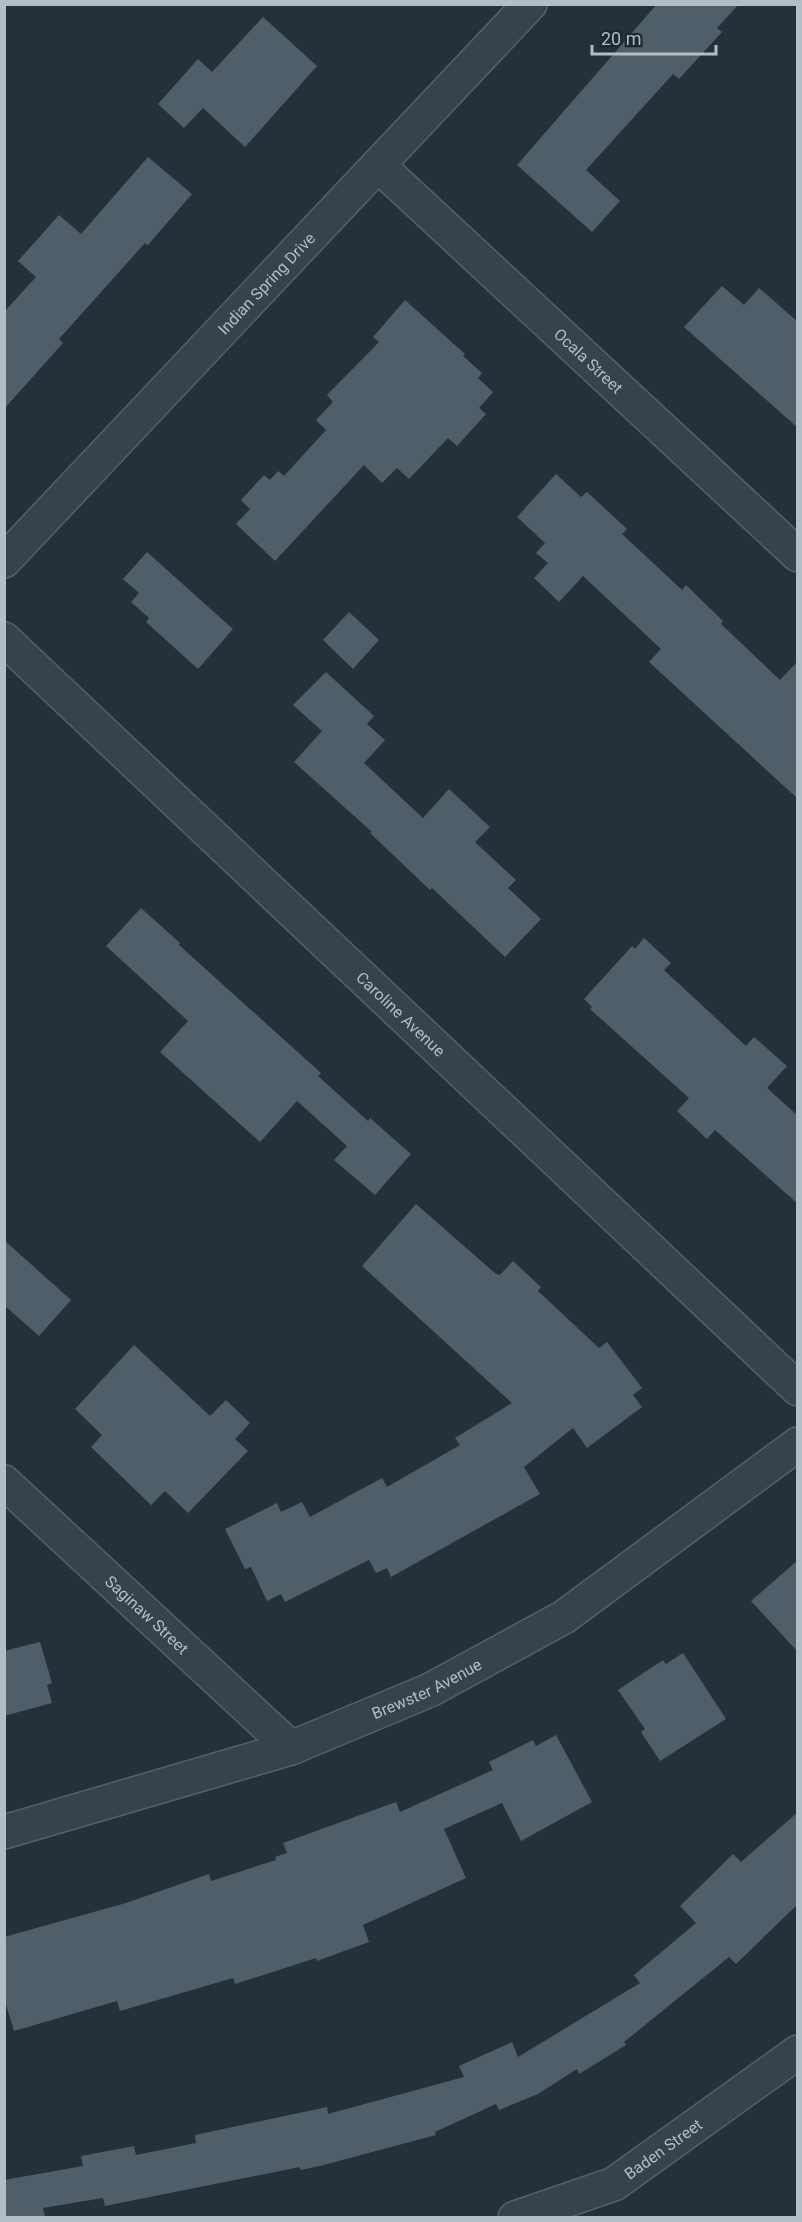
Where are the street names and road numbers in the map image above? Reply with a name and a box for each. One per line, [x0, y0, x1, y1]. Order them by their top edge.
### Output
street label: Indian Spring Drive [214, 228, 319, 338]
street label: Ocala Street [550, 324, 627, 397]
street label: Caroline Avenue [353, 968, 449, 1060]
street label: Saginaw Street [101, 1571, 193, 1658]
street label: Brewster Avenue [369, 1654, 485, 1723]
street label: Baden Street [620, 2115, 706, 2183]

